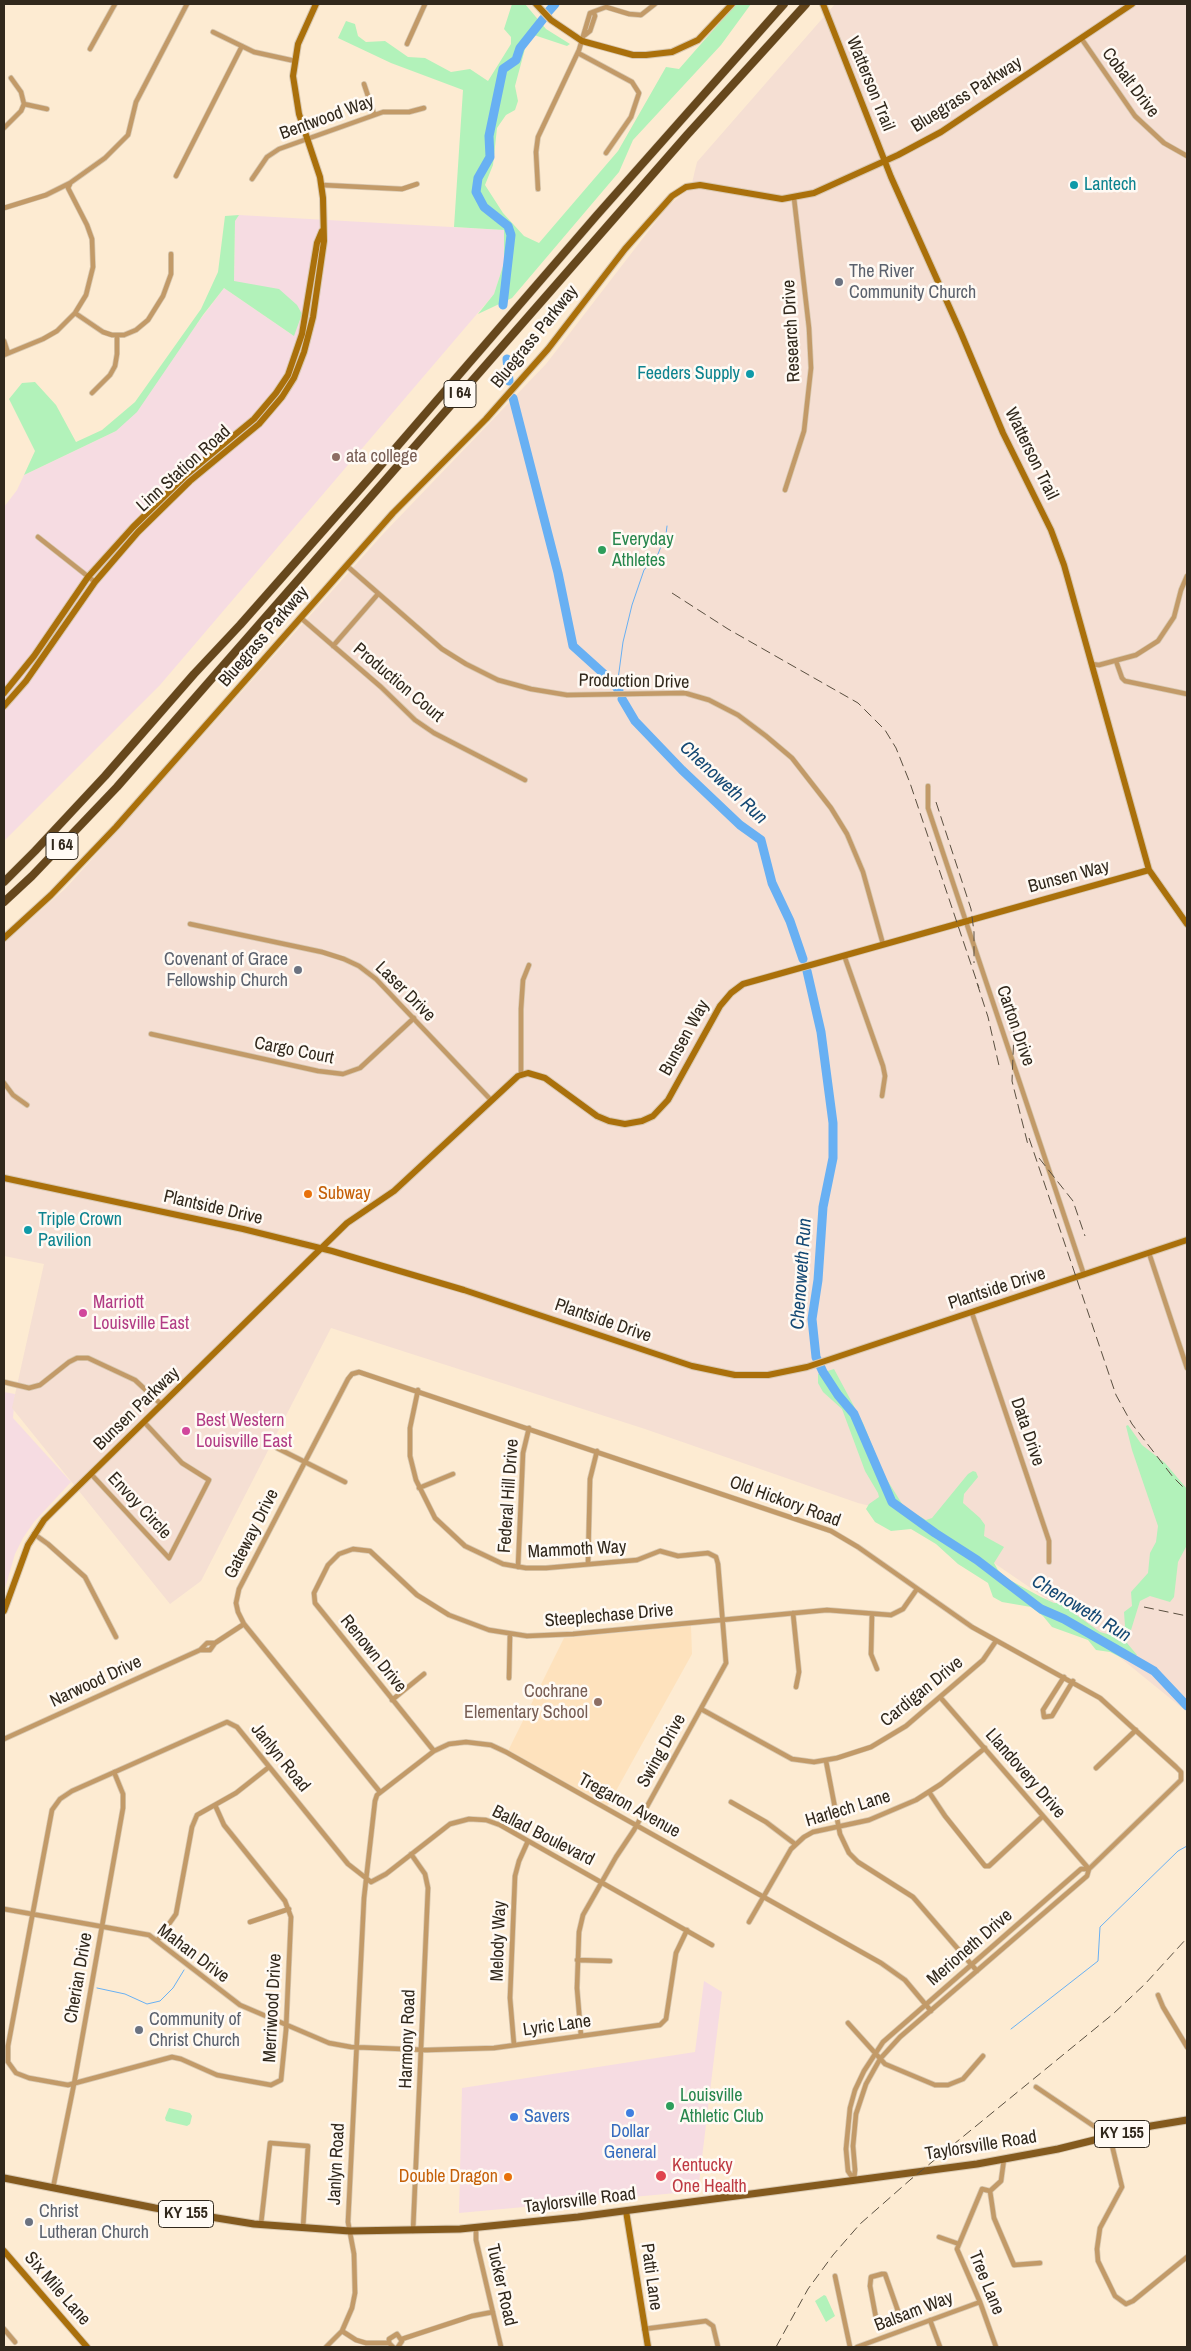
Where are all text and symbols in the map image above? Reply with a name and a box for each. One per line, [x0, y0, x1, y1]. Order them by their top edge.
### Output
street label: Watterson Trail [841, 34, 899, 134]
street label: Cobalt Drive [1097, 44, 1163, 122]
street label: Bluegrass Parkway [908, 52, 1026, 138]
street label: Bentwood Way [277, 91, 377, 145]
place label: Lantech [1084, 174, 1137, 196]
marker: Lantech [1068, 179, 1080, 191]
place label: The River Community Church [849, 261, 976, 304]
marker: The River Community Church [833, 276, 845, 288]
street label: Research Drive [779, 279, 805, 383]
street label: Bluegrass Parkway [487, 281, 583, 393]
place label: Feeders Supply [637, 363, 740, 385]
marker: Feeders Supply [744, 368, 756, 380]
road number: I 64 [444, 380, 476, 408]
street label: Watterson Trail [999, 404, 1063, 504]
street label: Linn Station Road [133, 421, 235, 517]
place label: ata college [346, 446, 417, 468]
marker: ata college [330, 451, 342, 463]
place label: Everyday Athletes [612, 529, 674, 572]
marker: Everyday Athletes [596, 544, 608, 556]
street label: Bluegrass Parkway [214, 582, 314, 692]
street label: Production Court [348, 639, 448, 727]
street label: Production Drive [578, 670, 690, 694]
water label: Chenoweth Run [674, 737, 772, 829]
road number: I 64 [46, 832, 78, 859]
street label: Bunsen Way [1026, 856, 1112, 898]
place label: Covenant of Grace Fellowship Church [164, 949, 288, 992]
street label: Laser Drive [370, 957, 440, 1027]
marker: Covenant of Grace Fellowship Church [292, 964, 304, 976]
street label: Carton Drive [991, 983, 1039, 1069]
street label: Bunsen Way [655, 996, 715, 1080]
street label: Cargo Court [252, 1033, 336, 1069]
place label: Subway [318, 1183, 371, 1205]
street label: Plantside Drive [161, 1186, 265, 1230]
marker: Subway [302, 1188, 314, 1200]
place label: Triple Crown Pavilion [38, 1209, 122, 1252]
water label: Chenoweth Run [787, 1217, 817, 1331]
marker: Triple Crown Pavilion [22, 1224, 34, 1236]
street label: Plantside Drive [946, 1263, 1048, 1315]
place label: Marriott Louisville East [93, 1292, 189, 1335]
street label: Plantside Drive [552, 1294, 654, 1348]
marker: Marriott Louisville East [77, 1307, 89, 1319]
street label: Bunsen Parkway [90, 1363, 184, 1455]
street label: Data Drive [1005, 1395, 1049, 1469]
place label: Best Western Louisville East [196, 1410, 292, 1452]
marker: Best Western Louisville East [180, 1425, 192, 1437]
street label: Federal Hill Drive [494, 1438, 524, 1554]
street label: Envoy Circle [103, 1468, 175, 1544]
street label: Old Hickory Road [727, 1472, 843, 1532]
street label: Gateway Drive [220, 1486, 284, 1582]
street label: Mammoth Way [527, 1537, 627, 1563]
water label: Chenoweth Run [1027, 1570, 1135, 1648]
street label: Steeplechase Drive [544, 1600, 674, 1632]
street label: Renown Drive [335, 1611, 411, 1697]
street label: Narwood Drive [47, 1651, 145, 1713]
street label: Cardigan Drive [876, 1652, 968, 1732]
place label: Cochrane Elementary School [464, 1681, 588, 1724]
marker: Cochrane Elementary School [592, 1696, 604, 1708]
street label: Swing Drive [633, 1711, 691, 1791]
street label: Janlyn Road [246, 1719, 314, 1797]
street label: Llandovery Drive [980, 1725, 1070, 1823]
street label: Tregaron Avenue [574, 1769, 684, 1843]
street label: Harlech Lane [803, 1786, 893, 1832]
street label: Ballad Boulevard [488, 1801, 598, 1871]
street label: Melody Way [487, 1900, 511, 1982]
street label: Merioneth Drive [923, 1905, 1017, 1991]
street label: Mahan Drive [153, 1920, 233, 1988]
street label: Cherian Drive [60, 1931, 98, 2025]
street label: Merriwood Drive [259, 1953, 287, 2063]
street label: Harmony Road [395, 1989, 421, 2089]
place label: Community of Christ Church [149, 2009, 241, 2052]
street label: Lyric Lane [522, 2011, 592, 2041]
marker: Community of Christ Church [133, 2024, 145, 2036]
place label: Louisville Athletic Club [680, 2085, 764, 2128]
marker: Louisville Athletic Club [664, 2100, 676, 2112]
place label: Savers [524, 2106, 570, 2128]
marker: Dollar General [624, 2107, 636, 2119]
marker: Savers [508, 2111, 520, 2123]
road number: KY 155 [1094, 2120, 1150, 2148]
place label: Dollar General [604, 2121, 656, 2164]
street label: Janlyn Road [324, 2122, 350, 2206]
street label: Taylorsville Road [924, 2127, 1038, 2165]
place label: Kentucky One Health [672, 2155, 747, 2198]
place label: Double Dragon [399, 2166, 498, 2188]
marker: Kentucky One Health [654, 2169, 668, 2183]
marker: Double Dragon [502, 2171, 514, 2183]
street label: Taylorsville Road [523, 2183, 637, 2219]
road number: KY 155 [158, 2200, 214, 2228]
place label: Christ Lutheran Church [39, 2201, 149, 2244]
marker: Christ Lutheran Church [23, 2216, 35, 2228]
street label: Tucker Road [481, 2242, 521, 2328]
street label: Patti Lane [636, 2242, 666, 2312]
street label: Six Mile Lane [19, 2248, 95, 2330]
street label: Tree Lane [963, 2248, 1009, 2318]
street label: Balsam Way [872, 2287, 956, 2337]

